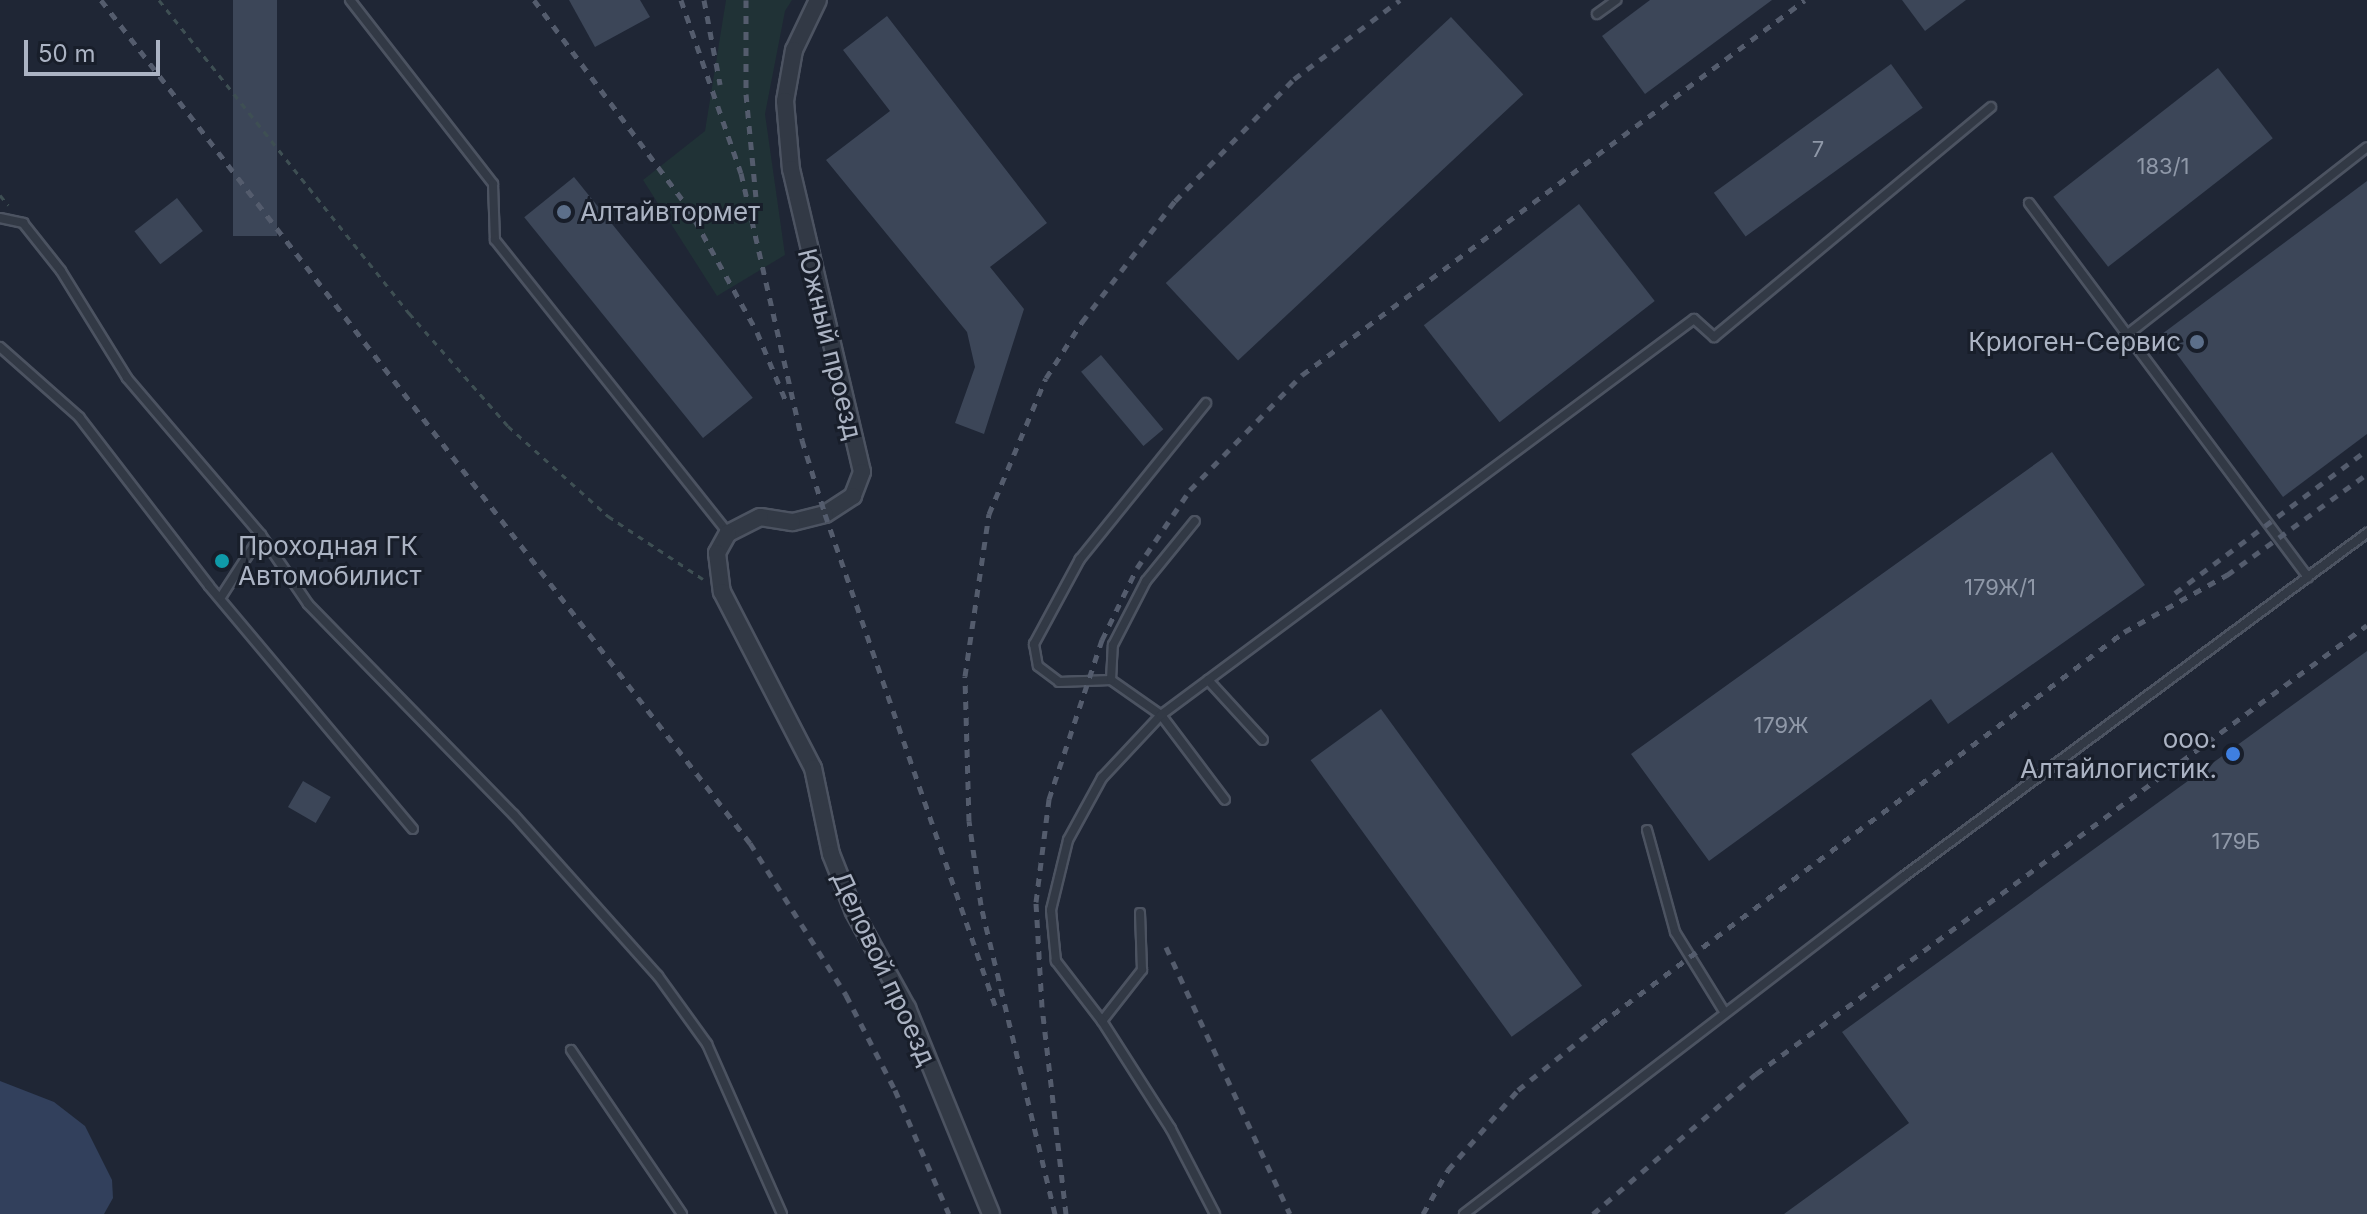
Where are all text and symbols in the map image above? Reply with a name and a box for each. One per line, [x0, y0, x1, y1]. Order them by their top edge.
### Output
scale bar [28, 24, 164, 74]
text: 50 m [38, 39, 96, 68]
house number: 7 [1812, 137, 1824, 163]
house number: 183/1 [2136, 154, 2190, 180]
place label: Алтайвтормет [580, 196, 760, 228]
marker: Алтайвтормет [555, 203, 573, 221]
street label: Южный проезд [791, 245, 869, 443]
place label: Криоген-Сервис [1968, 326, 2181, 358]
marker: Криоген-Сервис [2188, 333, 2206, 351]
place label: Проходная ГК Автомобилист [238, 530, 422, 592]
marker: Проходная ГК Автомобилист [213, 552, 231, 570]
house number: 179Ж/1 [1964, 575, 2036, 601]
house number: 179Ж [1753, 713, 1809, 739]
place label: ооо. Алтайлогистик. [2020, 723, 2217, 784]
marker: ооо. Алтайлогистик. [2224, 745, 2242, 763]
house number: 179Б [2211, 829, 2261, 855]
street label: Деловой проезд [825, 866, 943, 1070]

